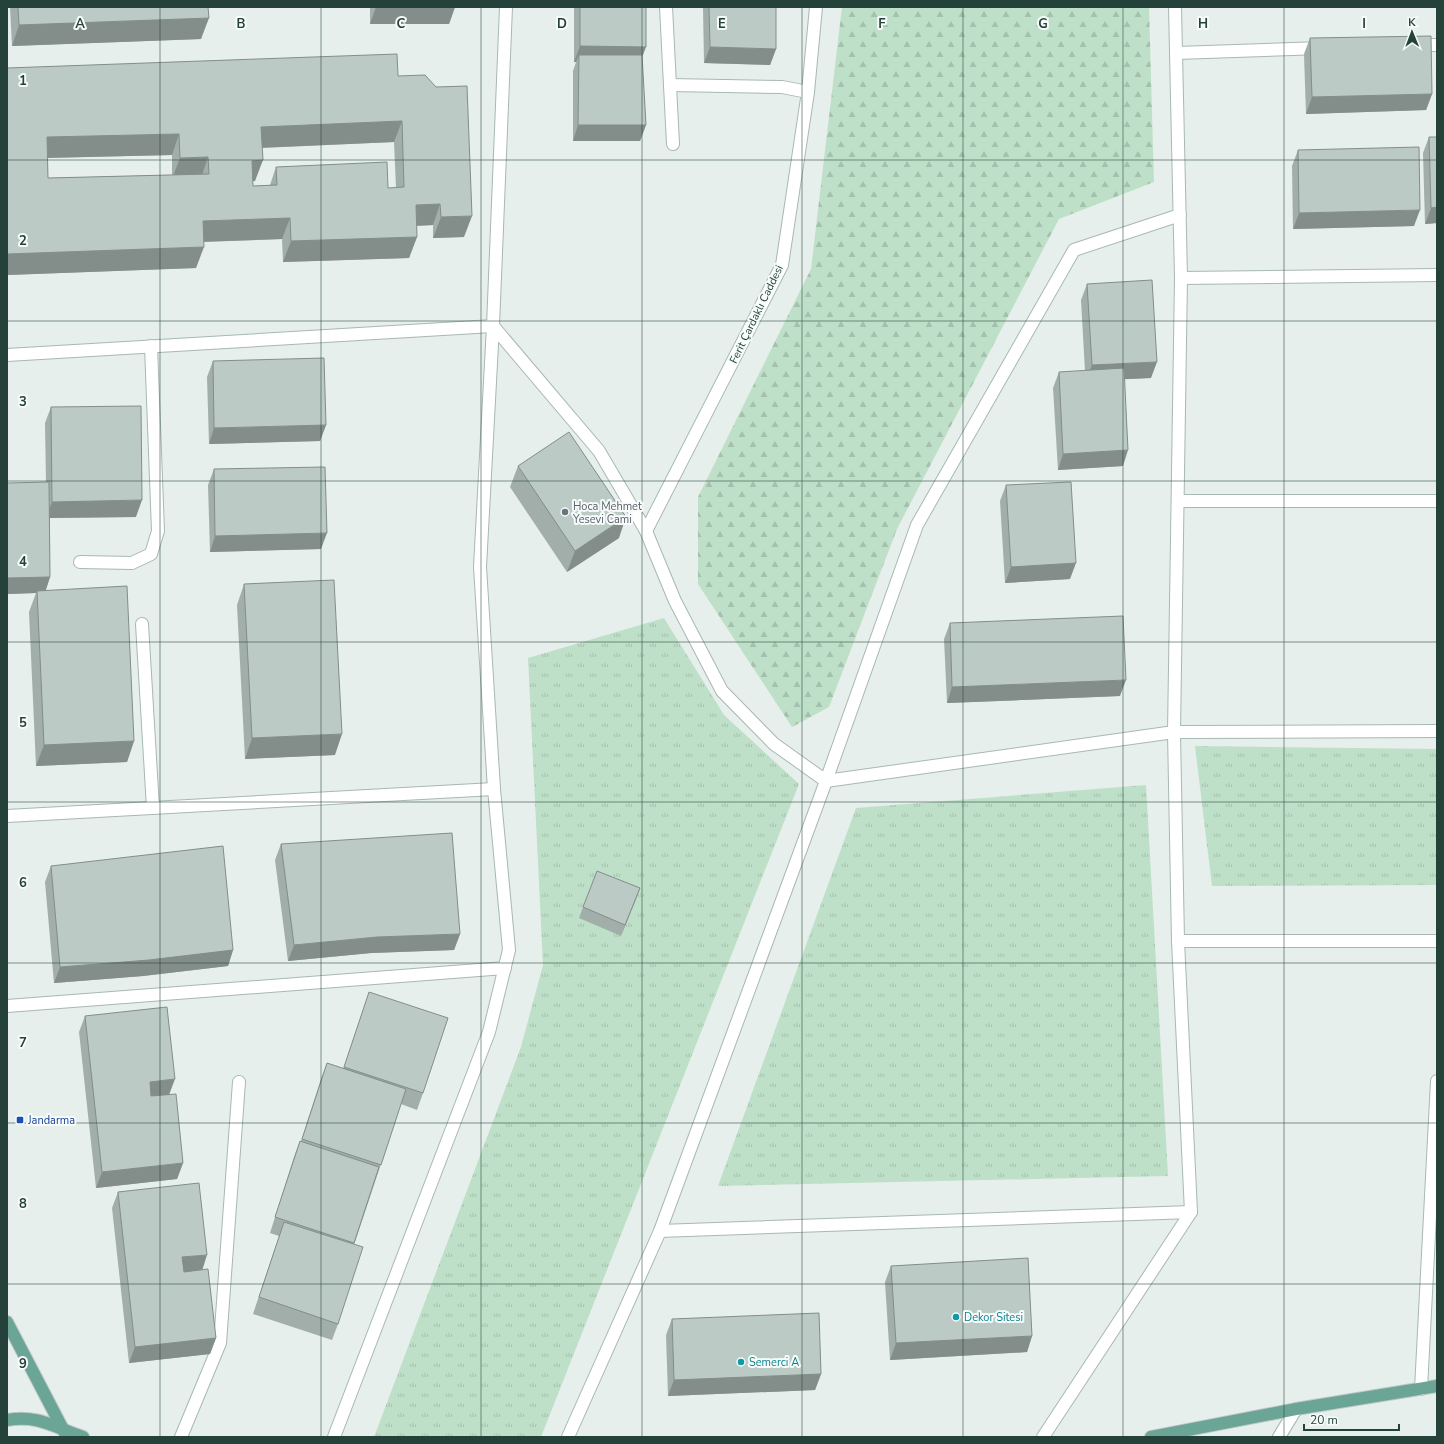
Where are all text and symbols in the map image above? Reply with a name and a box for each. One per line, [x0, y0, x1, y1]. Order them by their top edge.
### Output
north arrow [1392, 12, 1432, 52]
text: A [75, 15, 85, 33]
text: B [237, 15, 246, 33]
text: C [397, 15, 406, 33]
text: D [557, 15, 567, 33]
text: E [718, 15, 726, 33]
text: F [878, 15, 886, 33]
text: G [1038, 15, 1048, 33]
text: H [1198, 15, 1208, 33]
text: I [1362, 15, 1366, 33]
text: K [1408, 15, 1416, 30]
text: 1 [19, 72, 27, 90]
text: 2 [19, 232, 27, 250]
street label: Ferit Çardaklı Caddesi [726, 263, 787, 366]
text: 3 [19, 393, 27, 411]
place label: Hoca Mehmet Yesevi Cami [572, 499, 642, 527]
marker: Hoca Mehmet Yesevi Cami [560, 507, 570, 517]
text: 4 [19, 553, 27, 571]
text: 5 [19, 714, 27, 732]
text: 6 [19, 874, 27, 892]
text: 7 [19, 1034, 27, 1052]
place label: Jandarma [27, 1113, 75, 1128]
marker: Jandarma [15, 1115, 25, 1125]
text: 8 [19, 1195, 27, 1213]
place label: Dekor Sitesi [964, 1310, 1023, 1325]
marker: Dekor Sitesi [951, 1312, 961, 1322]
text: 9 [19, 1355, 27, 1373]
place label: Semerci A [749, 1355, 799, 1370]
marker: Semerci A [736, 1357, 746, 1367]
scale bar [1304, 1406, 1399, 1432]
text: 20 m [1310, 1412, 1338, 1428]

